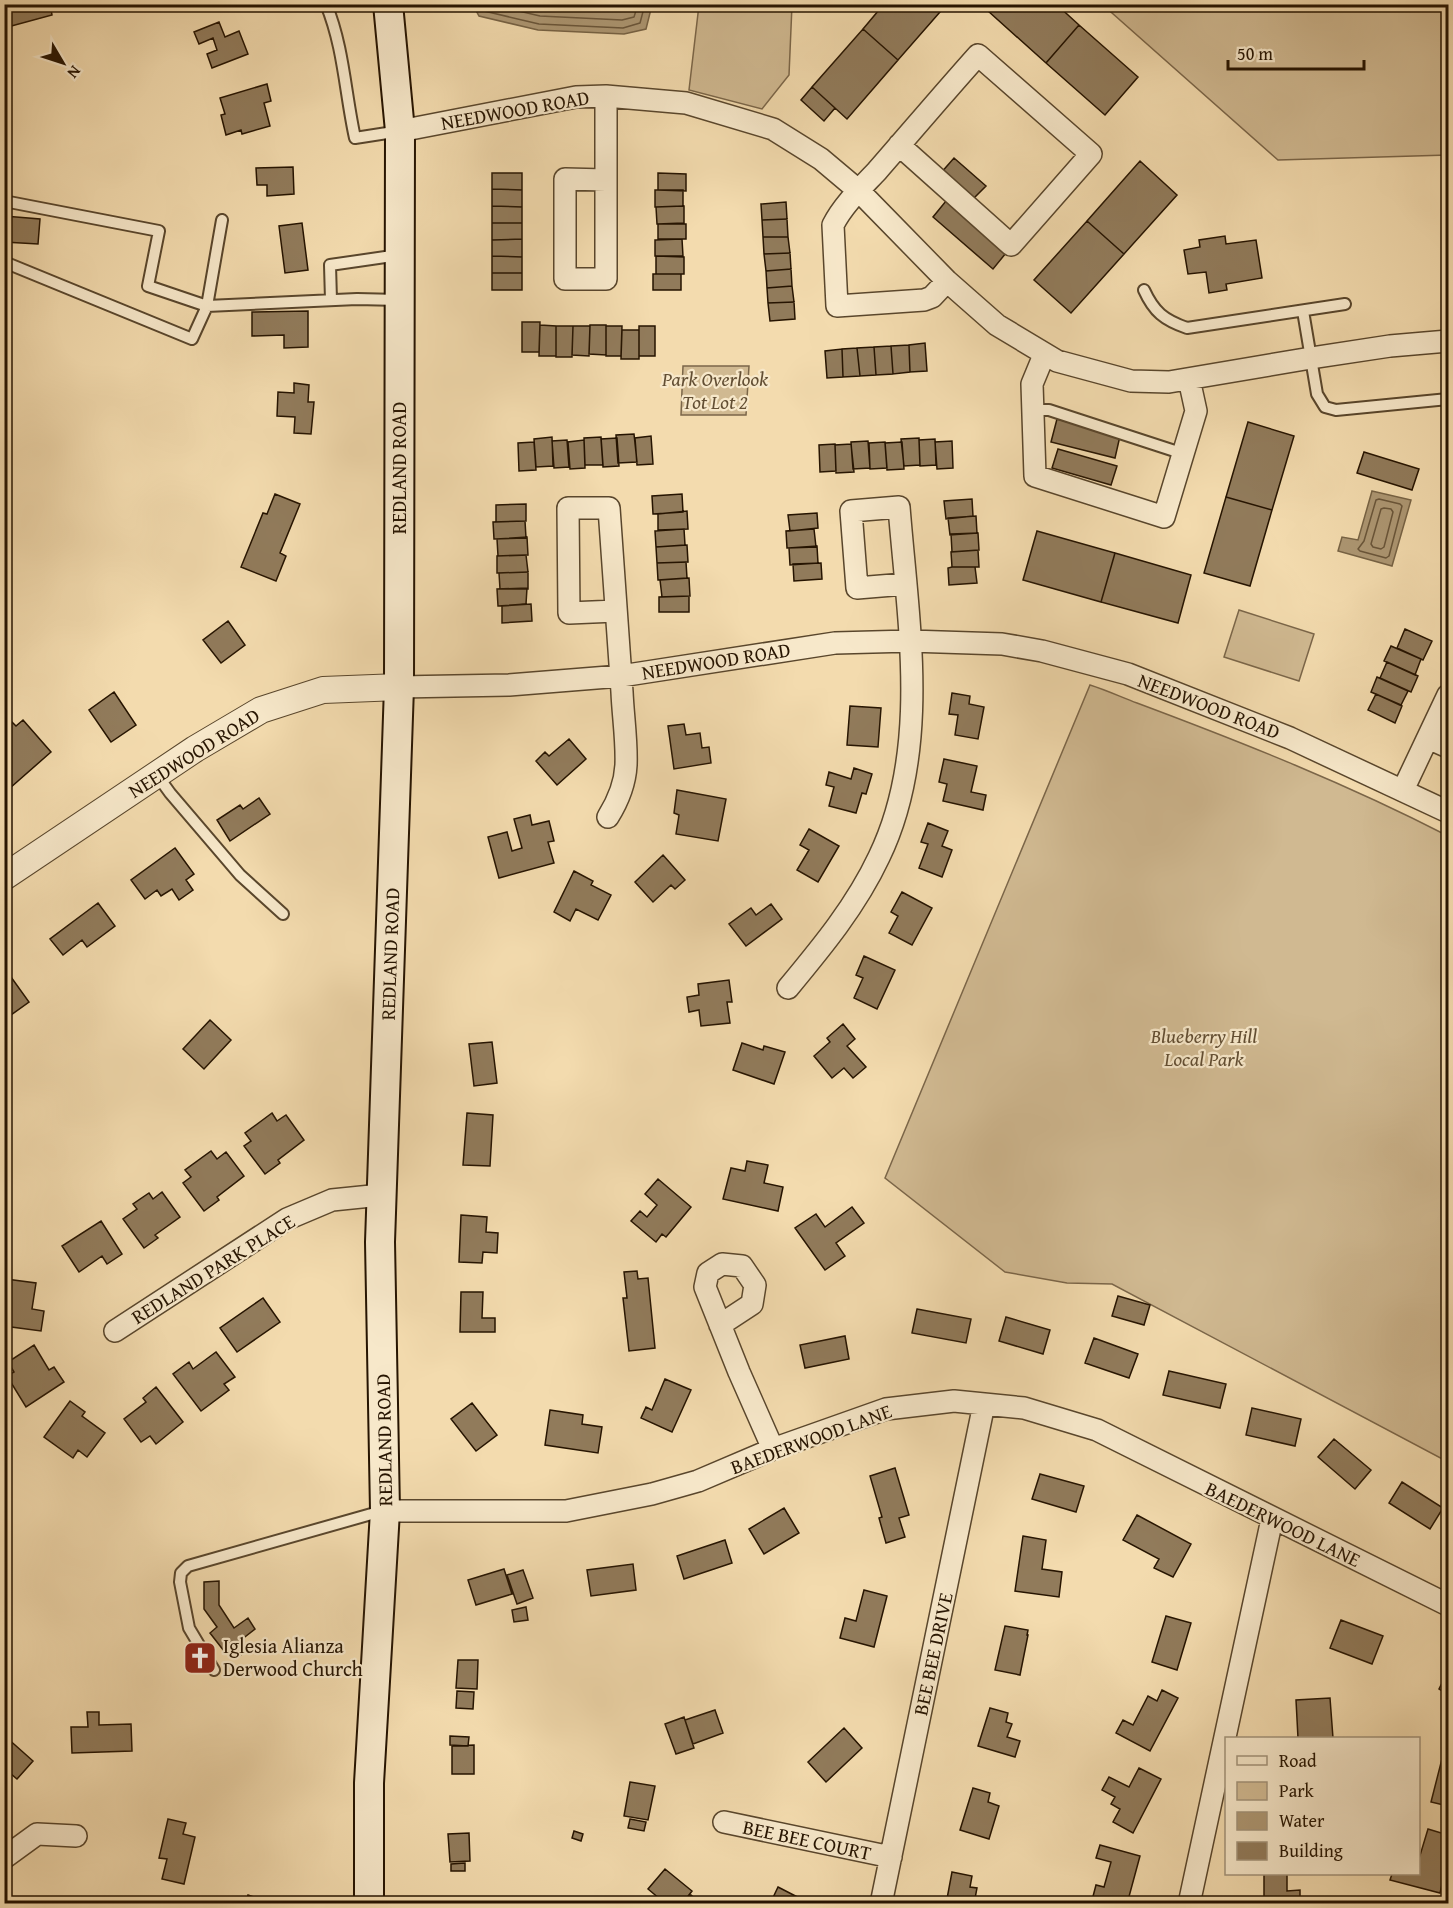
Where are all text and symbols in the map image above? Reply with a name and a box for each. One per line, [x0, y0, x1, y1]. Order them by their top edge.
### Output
north arrow [33, 33, 93, 93]
scale bar [1228, 33, 1364, 71]
text: 50 m [1237, 40, 1273, 67]
text: N [62, 61, 87, 84]
street label: NEEDWOOD ROAD [438, 82, 591, 137]
park label: Park Overlook Tot Lot 2 [661, 364, 769, 416]
street label: REDLAND ROAD [384, 402, 413, 534]
street label: NEEDWOOD ROAD [640, 634, 792, 687]
street label: NEEDWOOD ROAD [1134, 665, 1284, 746]
street label: NEEDWOOD ROAD [122, 701, 265, 805]
street label: REDLAND ROAD [373, 887, 406, 1021]
park label: Blueberry Hill Local Park [1150, 1021, 1257, 1073]
street label: REDLAND PARK PLACE [125, 1206, 300, 1331]
street label: REDLAND ROAD [368, 1373, 399, 1507]
street label: BAEDERWOOD LANE [726, 1396, 895, 1481]
street label: BAEDERWOOD LANE [1201, 1473, 1366, 1574]
street label: BEE BEE DRIVE [905, 1590, 960, 1718]
place label: Iglesia Alianza Derwood Church [223, 1631, 363, 1683]
church icon: Iglesia Alianza Derwood Church [182, 1640, 218, 1676]
legend [1225, 1737, 1420, 1875]
text: Road [1279, 1747, 1317, 1774]
text: Park [1279, 1777, 1315, 1804]
text: Water [1279, 1807, 1325, 1834]
street label: BEE BEE COURT [740, 1812, 874, 1867]
text: Building [1279, 1837, 1343, 1864]

